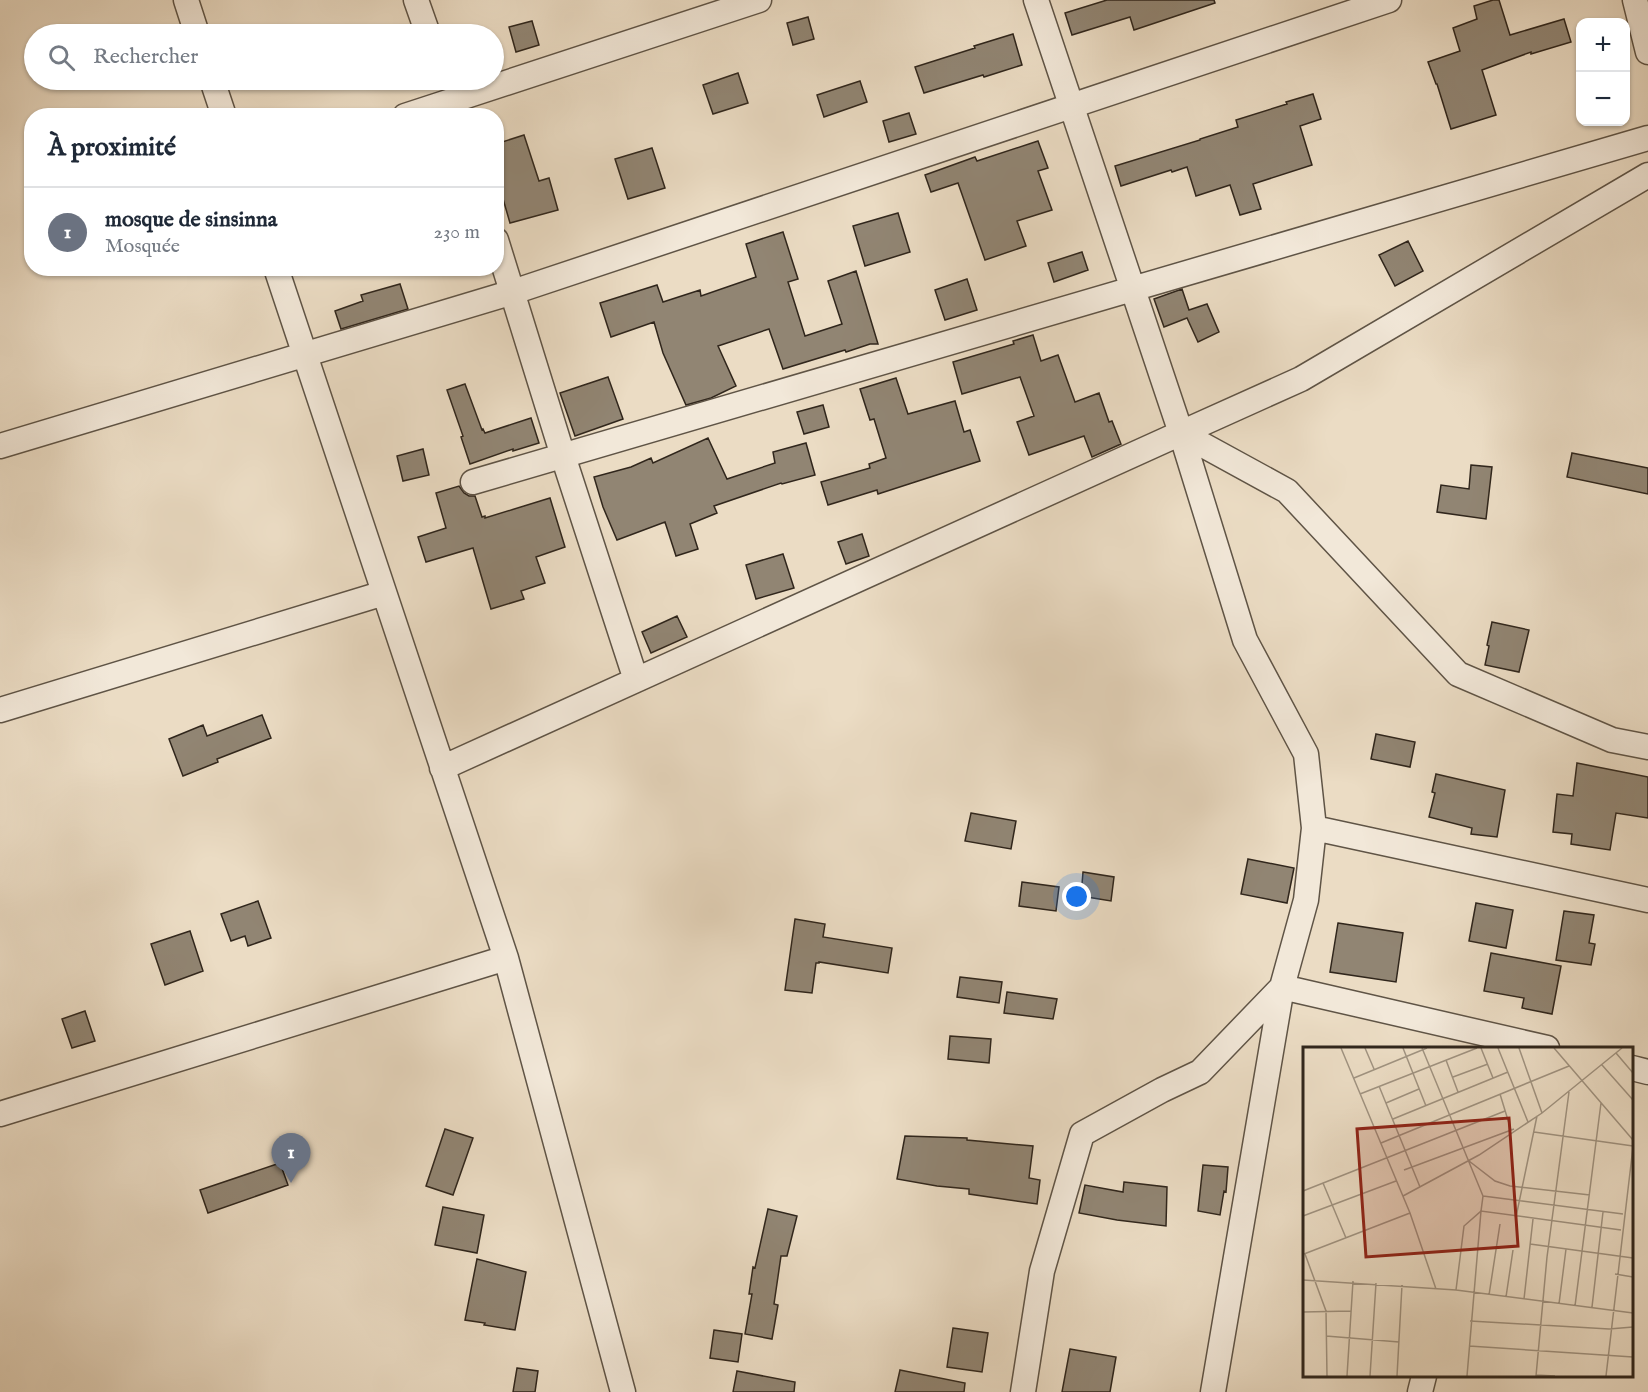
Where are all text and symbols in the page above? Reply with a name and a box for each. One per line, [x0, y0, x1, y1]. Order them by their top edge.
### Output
map controls [1576, 18, 1630, 126]
button: + [1576, 18, 1630, 72]
search box [24, 24, 504, 90]
icon: search [45, 41, 78, 74]
text: Rechercher [93, 43, 198, 71]
button: − [1576, 72, 1630, 126]
text: À proximité [48, 131, 176, 164]
text: mosque de sinsinna [105, 206, 277, 234]
text: 1 [64, 220, 71, 245]
text: 230 m [434, 220, 480, 245]
text: Mosquée [105, 234, 180, 259]
your location [1062, 882, 1091, 911]
inset map [1303, 1047, 1633, 1377]
pin: 1 [272, 1134, 310, 1183]

